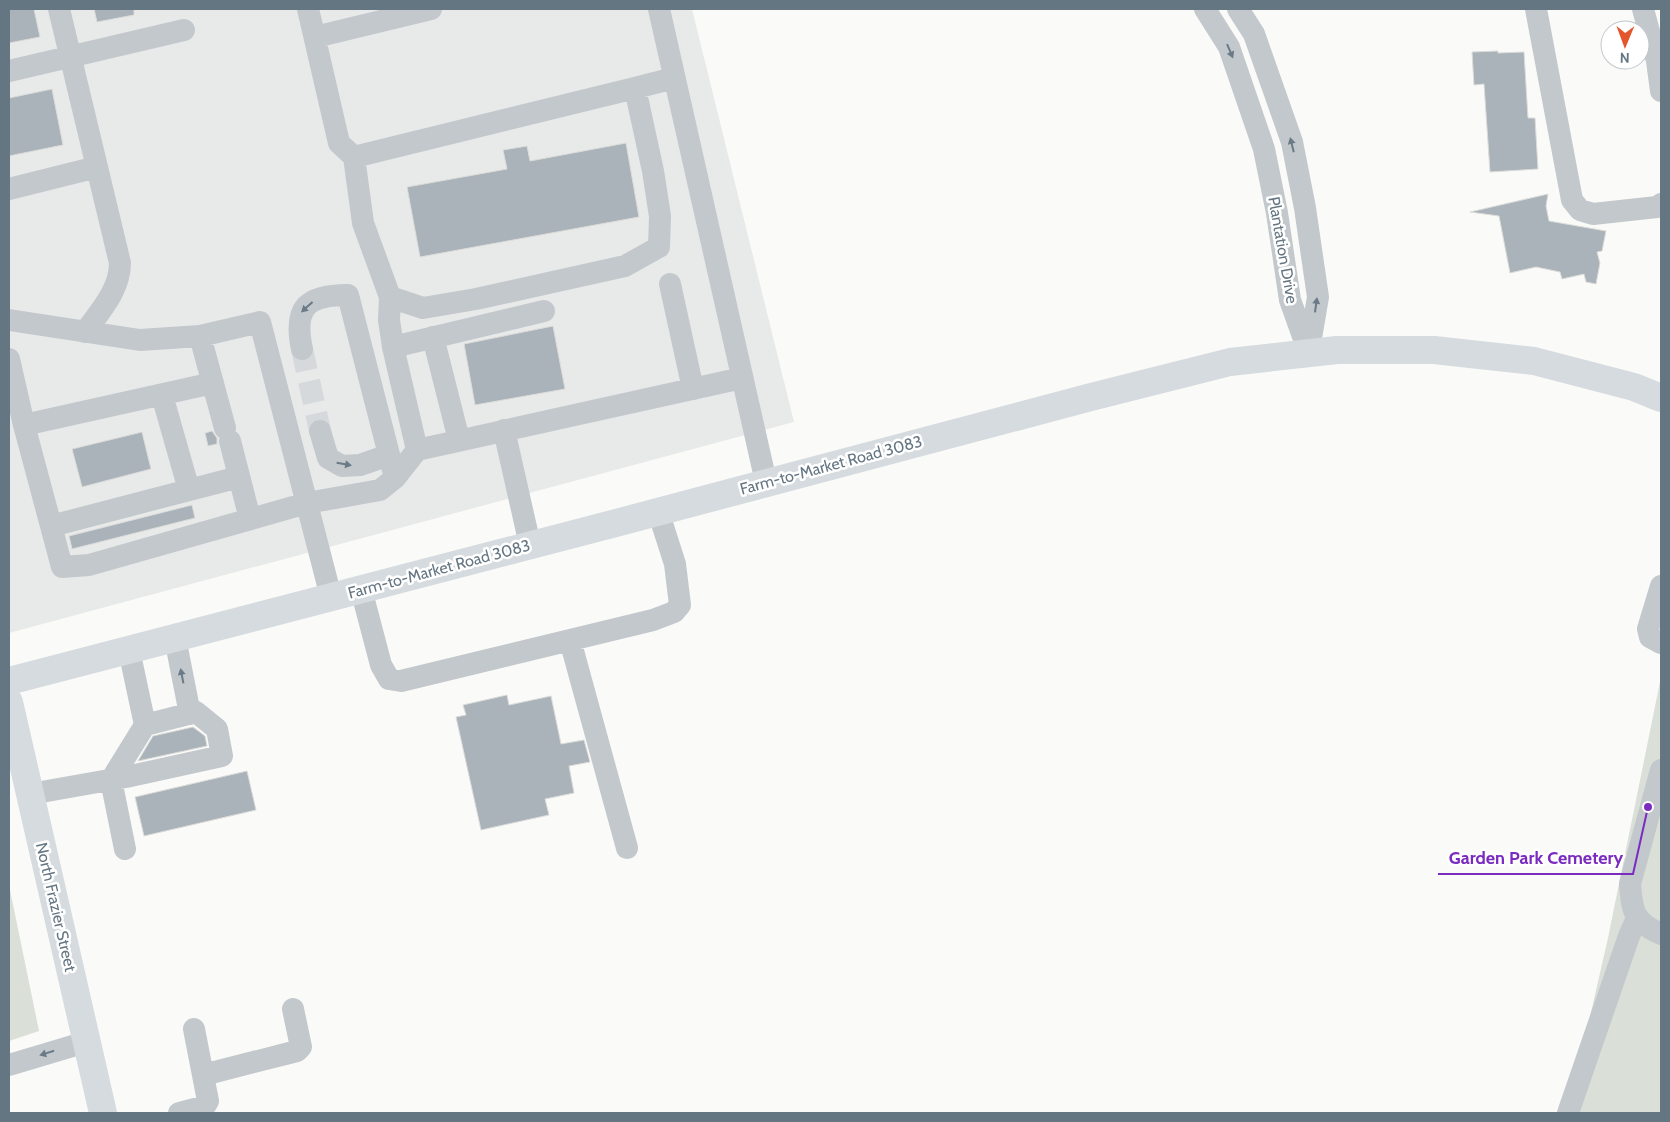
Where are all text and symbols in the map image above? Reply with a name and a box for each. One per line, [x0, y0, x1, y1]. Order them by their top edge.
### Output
north arrow [1600, 20, 1650, 70]
one-way arrow [1226, 44, 1234, 58]
text: N [1620, 49, 1630, 67]
one-way arrow [1288, 137, 1296, 152]
street label: Plantation Drive [1264, 195, 1302, 305]
one-way arrow [1313, 297, 1321, 313]
one-way arrow [300, 302, 313, 313]
street label: Farm-to-Market Road 3083 [738, 432, 924, 498]
one-way arrow [337, 461, 353, 469]
street label: Farm-to-Market Road 3083 [346, 536, 532, 602]
one-way arrow [178, 667, 186, 683]
street label: North Frazier Street [32, 841, 80, 974]
callout: Garden Park Cemetery [1438, 841, 1633, 874]
text: Garden Park Cemetery [1449, 847, 1624, 869]
one-way arrow [40, 1050, 55, 1058]

